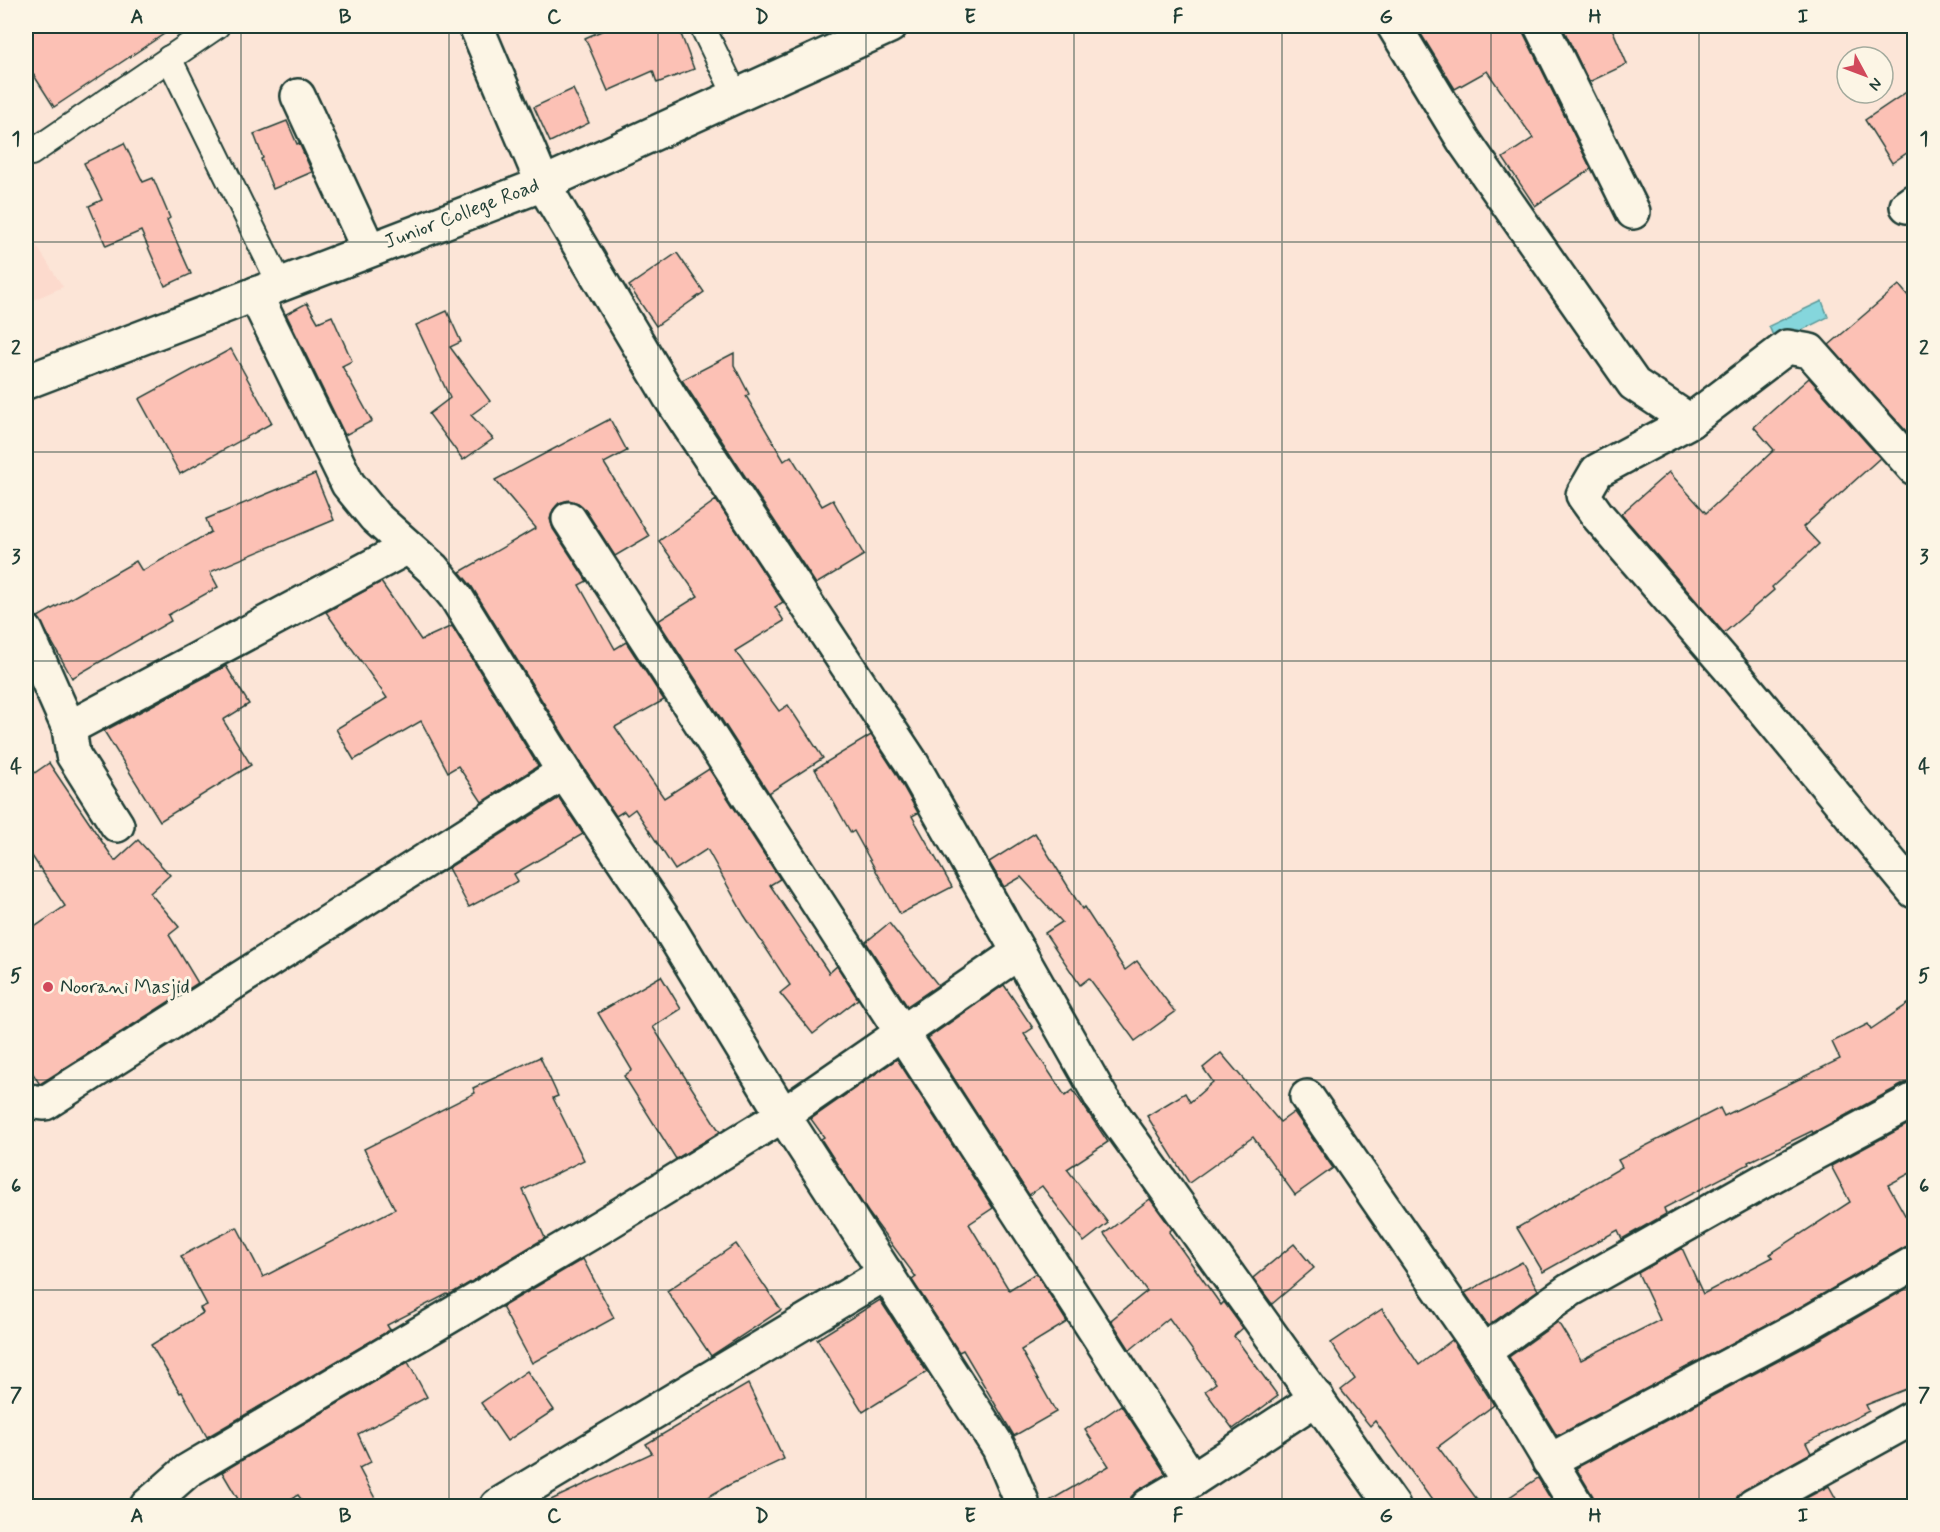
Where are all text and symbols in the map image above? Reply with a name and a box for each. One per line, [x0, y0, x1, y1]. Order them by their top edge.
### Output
text: A [130, 4, 144, 31]
text: B [339, 4, 352, 31]
text: C [547, 4, 562, 31]
text: D [755, 4, 769, 31]
text: E [964, 4, 976, 31]
text: F [1173, 4, 1184, 31]
text: G [1379, 4, 1393, 31]
text: H [1588, 4, 1602, 31]
text: I [1798, 4, 1808, 31]
north arrow [1835, 45, 1895, 105]
text: N [1864, 73, 1887, 95]
text: 1 [12, 126, 20, 153]
text: 1 [1920, 126, 1928, 153]
street label: Junior College Road [381, 172, 543, 256]
text: 2 [11, 335, 21, 362]
text: 2 [1919, 335, 1929, 362]
text: 3 [11, 544, 21, 571]
text: 3 [1919, 544, 1929, 571]
text: 4 [10, 754, 22, 781]
text: 4 [1918, 754, 1930, 781]
text: 5 [10, 963, 22, 990]
text: 5 [1918, 963, 1930, 990]
place label: Noorani Masjid [60, 974, 190, 1001]
marker: Noorani Masjid [41, 980, 55, 994]
text: 6 [11, 1173, 21, 1200]
text: 6 [1919, 1173, 1929, 1200]
text: 7 [10, 1382, 22, 1409]
text: 7 [1918, 1382, 1930, 1409]
text: A [130, 1503, 144, 1530]
text: B [339, 1503, 352, 1530]
text: C [547, 1503, 562, 1530]
text: D [755, 1503, 769, 1530]
text: E [964, 1503, 976, 1530]
text: F [1173, 1503, 1184, 1530]
text: G [1379, 1503, 1393, 1530]
text: H [1588, 1503, 1602, 1530]
text: I [1798, 1503, 1808, 1530]

